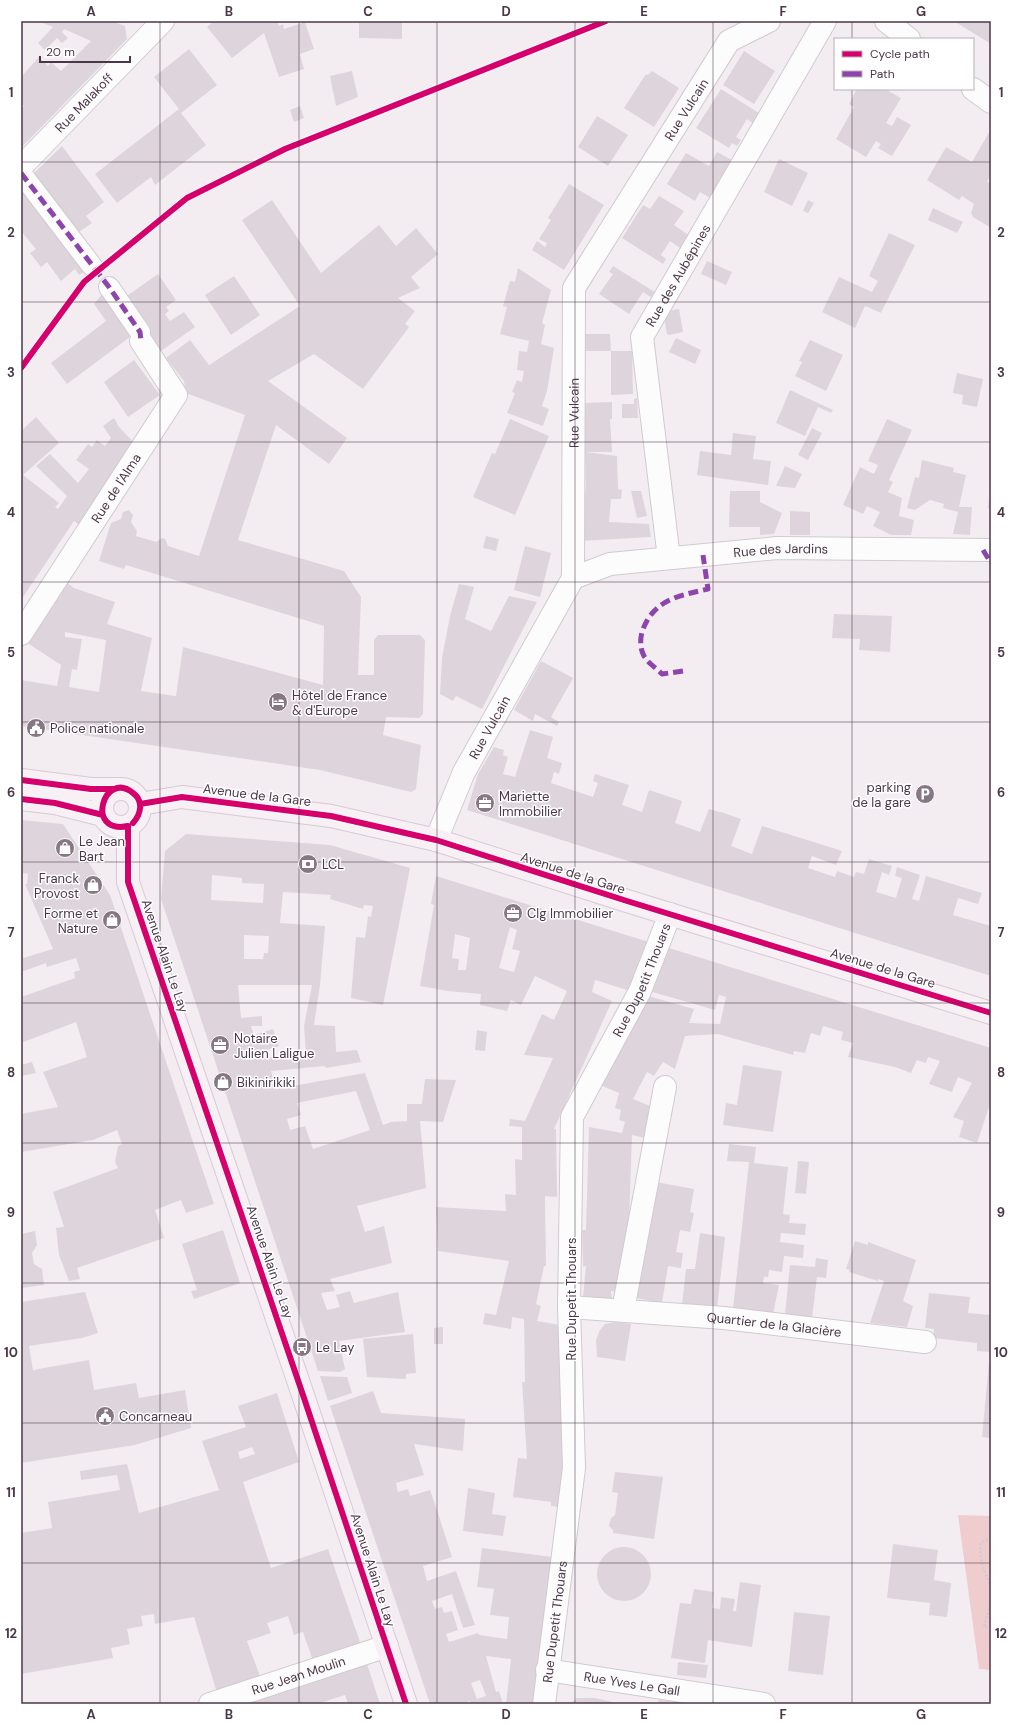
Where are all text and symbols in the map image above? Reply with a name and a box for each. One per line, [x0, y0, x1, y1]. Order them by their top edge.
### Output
text: A [86, 3, 96, 20]
text: B [225, 3, 233, 20]
text: C [363, 3, 373, 20]
text: D [501, 3, 511, 20]
text: E [640, 3, 648, 20]
text: F [779, 3, 787, 20]
text: G [916, 3, 926, 20]
scale bar [40, 38, 130, 64]
legend [834, 38, 974, 90]
text: 20 m [46, 44, 75, 60]
text: Cycle path [870, 46, 930, 62]
text: Path [870, 66, 895, 82]
street label: Rue Malakoff [51, 69, 117, 136]
street label: Rue Vulcain [660, 75, 712, 144]
text: 1 [9, 84, 13, 101]
text: 1 [999, 84, 1003, 101]
street label: Rue des Aubépines [641, 221, 714, 330]
text: 2 [7, 224, 15, 241]
text: 2 [997, 224, 1005, 241]
text: 3 [7, 364, 15, 381]
text: 3 [997, 364, 1005, 381]
street label: Rue Vulcain [565, 378, 582, 448]
street label: Rue de l'Alma [87, 450, 144, 526]
text: 4 [7, 504, 15, 521]
text: 4 [997, 504, 1005, 521]
street label: Rue des Jardins [733, 539, 828, 561]
text: 5 [7, 644, 15, 661]
text: 5 [997, 644, 1005, 661]
place label: Hôtel de France & d'Europe [292, 687, 387, 719]
hotel icon: Hôtel de France & d'Europe [267, 691, 289, 713]
street label: Rue Vulcain [465, 692, 514, 762]
public building icon: Police nationale [25, 717, 47, 739]
place label: Police nationale [50, 720, 144, 737]
place label: parking de la gare [852, 779, 911, 811]
street label: Avenue de la Gare [202, 780, 312, 810]
parking icon: parking de la gare [914, 783, 936, 805]
text: 6 [7, 784, 15, 801]
text: 6 [997, 784, 1005, 801]
place label: Mariette Immobilier [499, 788, 563, 820]
office icon: Mariette Immobilier [474, 792, 496, 814]
place label: Le Jean Bart [79, 833, 125, 865]
shop icon: Le Jean Bart [54, 837, 76, 859]
street label: Avenue de la Gare [519, 848, 627, 898]
bank icon: LCL [297, 853, 319, 875]
place label: LCL [322, 856, 344, 873]
place label: Franck Provost [34, 870, 79, 902]
shop icon: Franck Provost [82, 874, 104, 896]
street label: Avenue Alain Le Lay [138, 897, 192, 1015]
office icon: Clg Immobilier [502, 902, 524, 924]
place label: Forme et Nature [44, 905, 98, 937]
place label: Clg Immobilier [527, 905, 614, 922]
shop icon: Forme et Nature [101, 909, 123, 931]
street label: Rue Dupetit Thouars [608, 921, 674, 1040]
text: 7 [8, 924, 15, 941]
text: 7 [998, 924, 1005, 941]
street label: Avenue de la Gare [828, 944, 938, 992]
place label: Notaire Julien Laligue [234, 1030, 314, 1062]
office icon: Notaire Julien Laligue [209, 1034, 231, 1056]
text: 8 [7, 1064, 15, 1081]
text: 8 [997, 1064, 1005, 1081]
shop icon: Bikinirikiki [212, 1071, 234, 1093]
place label: Bikinirikiki [237, 1074, 296, 1091]
street label: Avenue Alain Le Lay [243, 1203, 297, 1321]
text: 9 [7, 1204, 15, 1221]
text: 9 [997, 1204, 1005, 1221]
street label: Rue Dupetit Thouars [563, 1238, 580, 1360]
street label: Quartier de la Glacière [706, 1308, 843, 1340]
bus stop icon: Le Lay [291, 1336, 313, 1358]
place label: Le Lay [316, 1339, 354, 1356]
text: 10 [4, 1344, 18, 1361]
text: 10 [994, 1344, 1008, 1361]
public building icon: Concarneau [94, 1405, 116, 1427]
place label: Concarneau [119, 1408, 192, 1425]
text: 11 [6, 1484, 16, 1501]
text: 11 [996, 1484, 1006, 1501]
street label: Avenue Alain Le Lay [347, 1511, 399, 1629]
street label: Rue Dupetit Thouars [538, 1560, 571, 1684]
text: 12 [5, 1625, 17, 1642]
text: 12 [995, 1625, 1007, 1642]
street label: Rue Jean Moulin [249, 1652, 347, 1698]
street label: Rue Yves Le Gall [583, 1667, 681, 1699]
text: A [86, 1706, 96, 1723]
text: B [225, 1706, 233, 1723]
text: C [363, 1706, 373, 1723]
text: D [501, 1706, 511, 1723]
text: E [640, 1706, 648, 1723]
text: F [779, 1706, 787, 1723]
text: G [916, 1706, 926, 1723]

